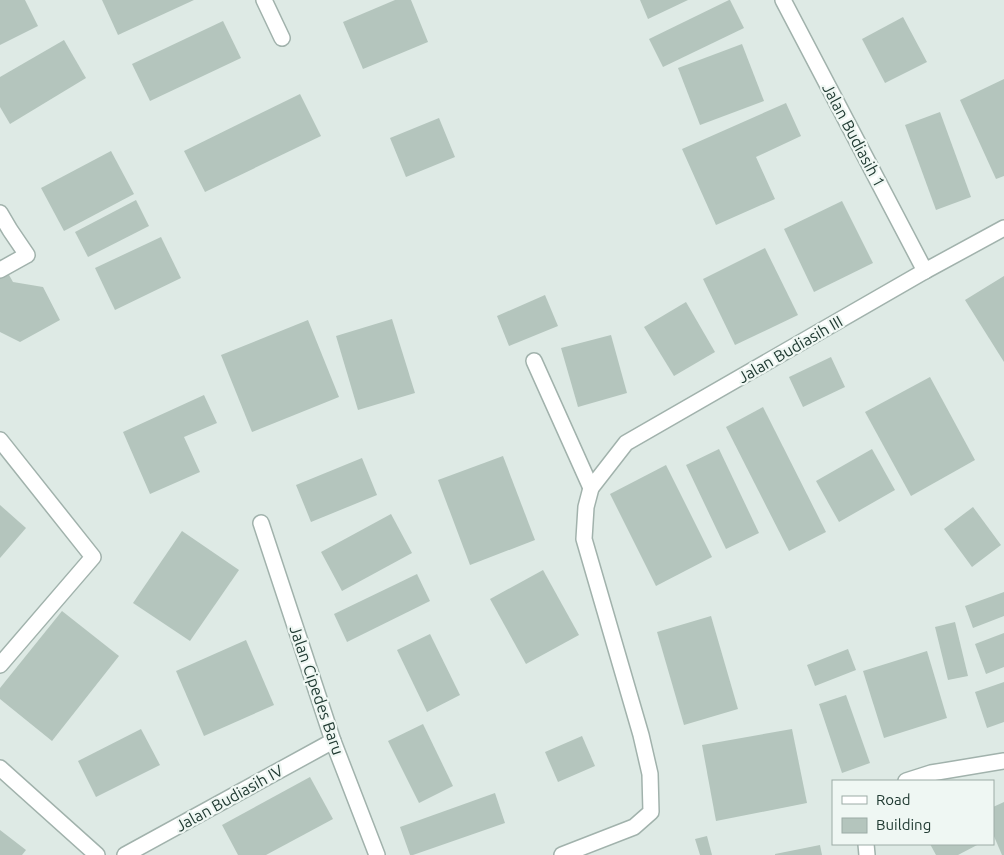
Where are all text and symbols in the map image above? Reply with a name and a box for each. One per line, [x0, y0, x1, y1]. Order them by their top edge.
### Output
street label: Jalan Budiasih 1 [819, 80, 889, 190]
street label: Jalan Budiasih III [734, 312, 846, 386]
street label: Jalan Cipedes Baru [286, 623, 348, 757]
street label: Jalan Budiasih IV [172, 761, 286, 835]
legend [832, 780, 994, 845]
text: Road [876, 791, 911, 808]
text: Building [876, 816, 931, 833]

